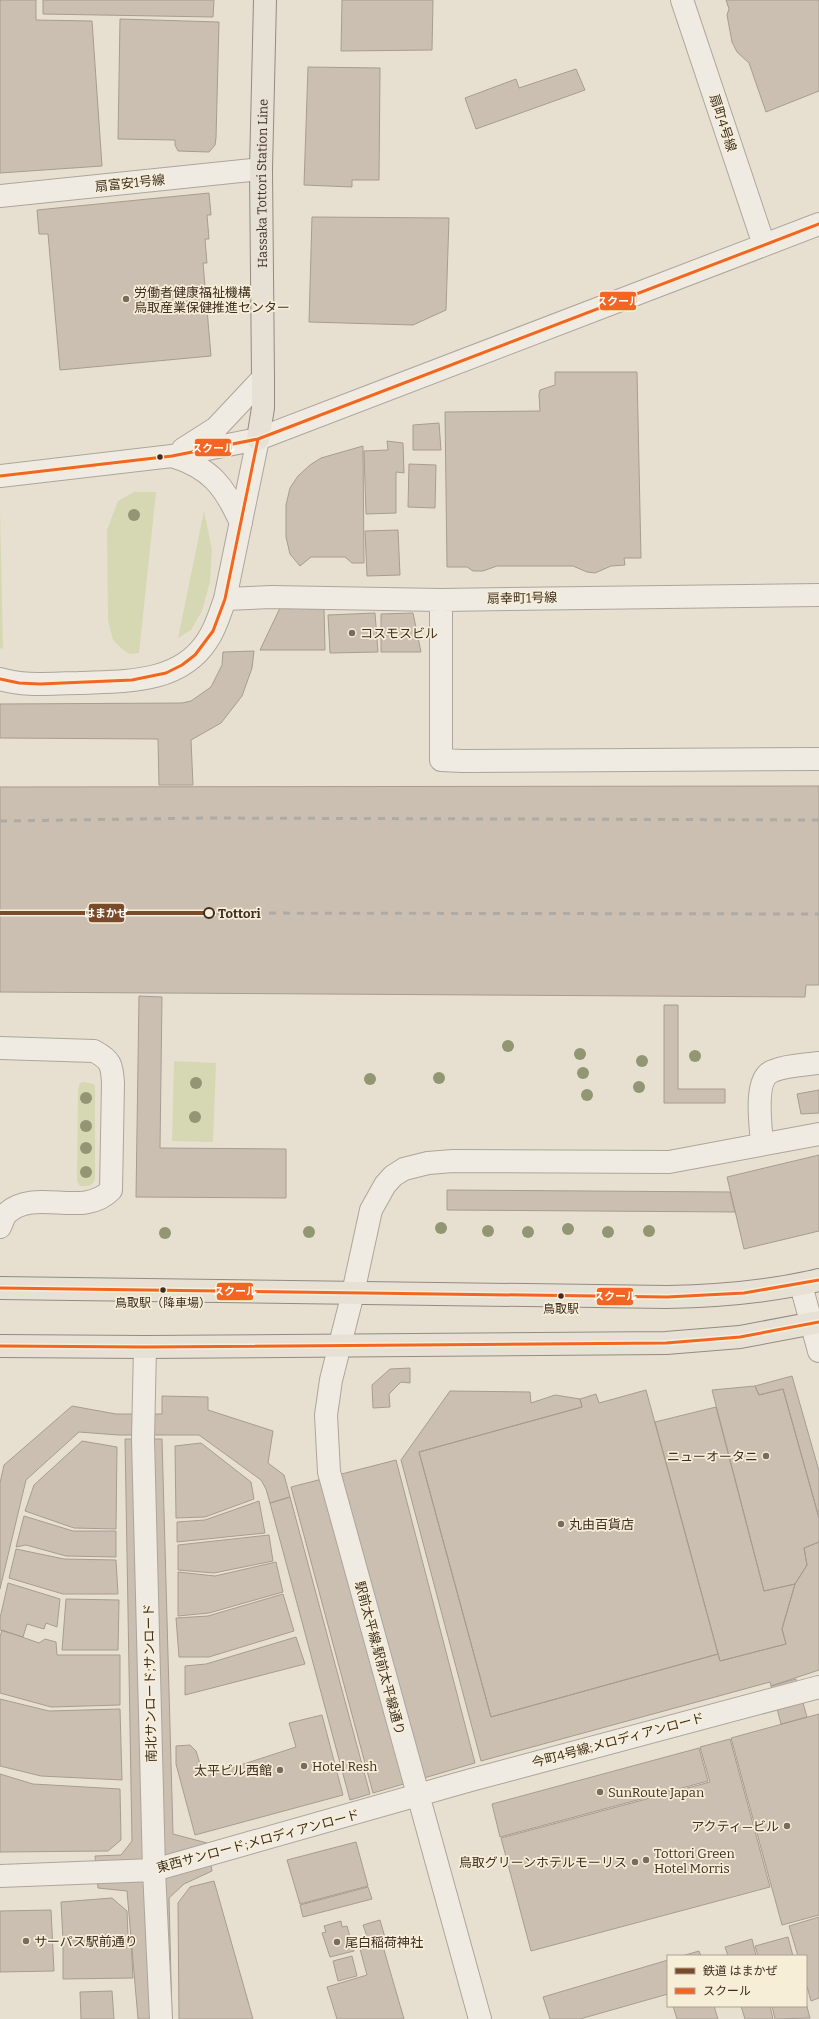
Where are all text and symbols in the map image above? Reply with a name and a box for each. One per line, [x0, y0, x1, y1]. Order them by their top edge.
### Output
street label: 扇町4号線 [707, 92, 739, 154]
street label: Hassaka Tottori Station Line [253, 99, 270, 268]
street label: 扇富安1号線 [94, 172, 166, 194]
place label: 労働者健康福祉機構 鳥取産業保健推進センター [134, 285, 290, 315]
line badge: スクール [599, 291, 637, 311]
marker: 労働者健康福祉機構 鳥取産業保健推進センター [121, 294, 131, 304]
text: スクール [596, 295, 640, 308]
line badge: スクール [194, 438, 232, 457]
text: スクール [191, 442, 235, 455]
unlabelled marker [155, 452, 165, 462]
street label: 扇幸町1号線 [487, 590, 557, 606]
place label: コスモスビル [360, 626, 438, 641]
marker: コスモスビル [347, 628, 357, 638]
line badge: はまかぜ [88, 903, 125, 923]
place label: Tottori [218, 906, 261, 921]
text: はまかぜ [84, 907, 128, 920]
marker: Tottori [203, 907, 215, 919]
line badge: スクール [216, 1282, 254, 1301]
marker: 鳥取駅（降車場） [158, 1285, 168, 1295]
text: スクール [213, 1285, 257, 1298]
line badge: スクール [596, 1287, 634, 1306]
text: スクール [593, 1290, 637, 1303]
marker: 鳥取駅 [556, 1291, 566, 1301]
place label: 鳥取駅（降車場） [115, 1296, 211, 1310]
place label: 鳥取駅 [543, 1302, 579, 1316]
place label: ニューオータニ [667, 1449, 758, 1464]
marker: ニューオータニ [761, 1451, 771, 1461]
place label: 丸由百貨店 [569, 1517, 634, 1532]
marker: 丸由百貨店 [556, 1519, 566, 1529]
street label: 駅前太平線;駅前太平線通り [352, 1579, 408, 1737]
street label: 南北サンロード;サンロード [141, 1603, 159, 1763]
street label: 今町4号線;メロディアンロード [530, 1710, 706, 1770]
place label: Hotel Resh [312, 1759, 377, 1774]
marker: Hotel Resh [299, 1761, 309, 1771]
place label: 太平ビル西館 [194, 1763, 272, 1778]
marker: 太平ビル西館 [275, 1765, 285, 1775]
place label: SunRoute Japan [608, 1785, 705, 1800]
marker: SunRoute Japan [595, 1787, 605, 1797]
street label: 東西サンロード;メロディアンロード [155, 1807, 361, 1875]
place label: アクティ―ビル [691, 1819, 779, 1834]
marker: アクティ―ビル [782, 1821, 792, 1831]
place label: Tottori Green Hotel Morris [654, 1846, 735, 1876]
place label: 鳥取グリーンホテルモーリス [459, 1855, 627, 1870]
marker: Tottori Green Hotel Morris [641, 1855, 651, 1865]
marker: 鳥取グリーンホテルモーリス [630, 1857, 640, 1867]
place label: サーパス駅前通り [34, 1934, 138, 1949]
place label: 尾白稲荷神社 [345, 1935, 423, 1950]
marker: サーパス駅前通り [21, 1936, 31, 1946]
marker: 尾白稲荷神社 [332, 1937, 342, 1947]
legend [667, 1955, 807, 2007]
text: 鉄道 はまかぜ [703, 1964, 777, 1978]
text: スクール [703, 1984, 751, 1998]

